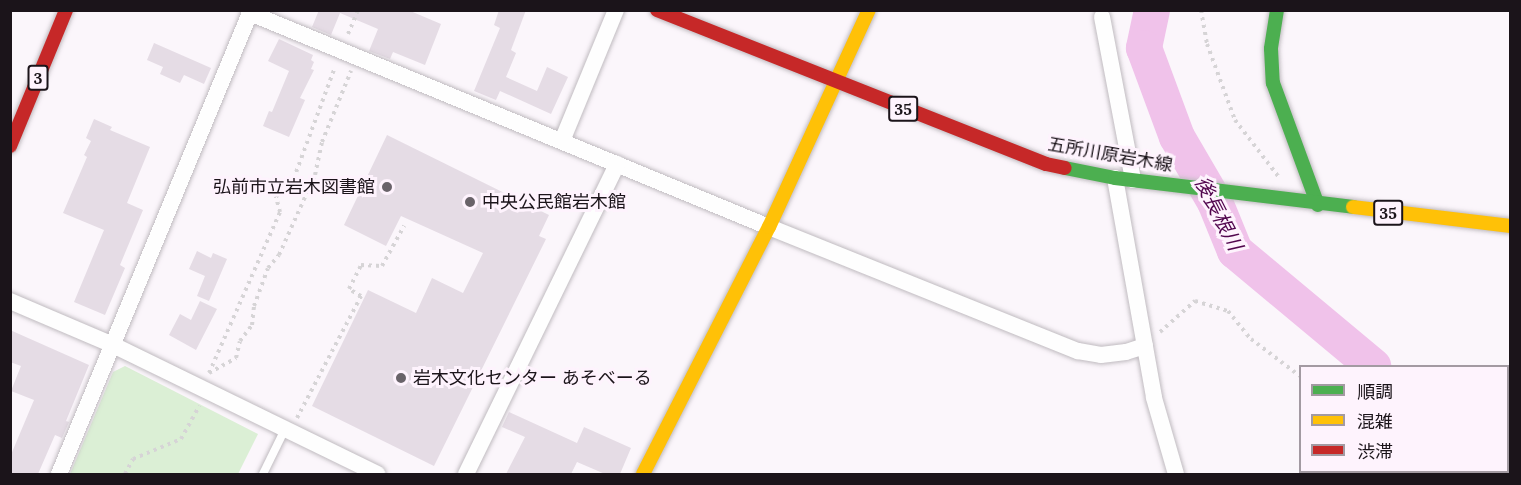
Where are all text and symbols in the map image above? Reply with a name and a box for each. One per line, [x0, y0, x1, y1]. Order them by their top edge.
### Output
road number: 3 [28, 65, 48, 91]
road number: 35 [888, 96, 918, 122]
street label: 五所川原岩木線 [1046, 133, 1174, 177]
water label: 後長根川 [1190, 172, 1248, 254]
place label: 弘前市立岩木図書館 [213, 176, 375, 198]
marker: 弘前市立岩木図書館 [380, 180, 394, 194]
place label: 中央公民館岩木館 [482, 191, 626, 213]
marker: 中央公民館岩木館 [463, 195, 477, 209]
road number: 35 [1373, 200, 1403, 226]
legend [1299, 365, 1509, 473]
place label: 岩木文化センター あそべーる [413, 367, 652, 389]
marker: 岩木文化センター あそべーる [394, 371, 408, 385]
text: 順調 [1357, 380, 1393, 403]
text: 混雑 [1357, 410, 1393, 433]
text: 渋滞 [1357, 440, 1393, 463]

